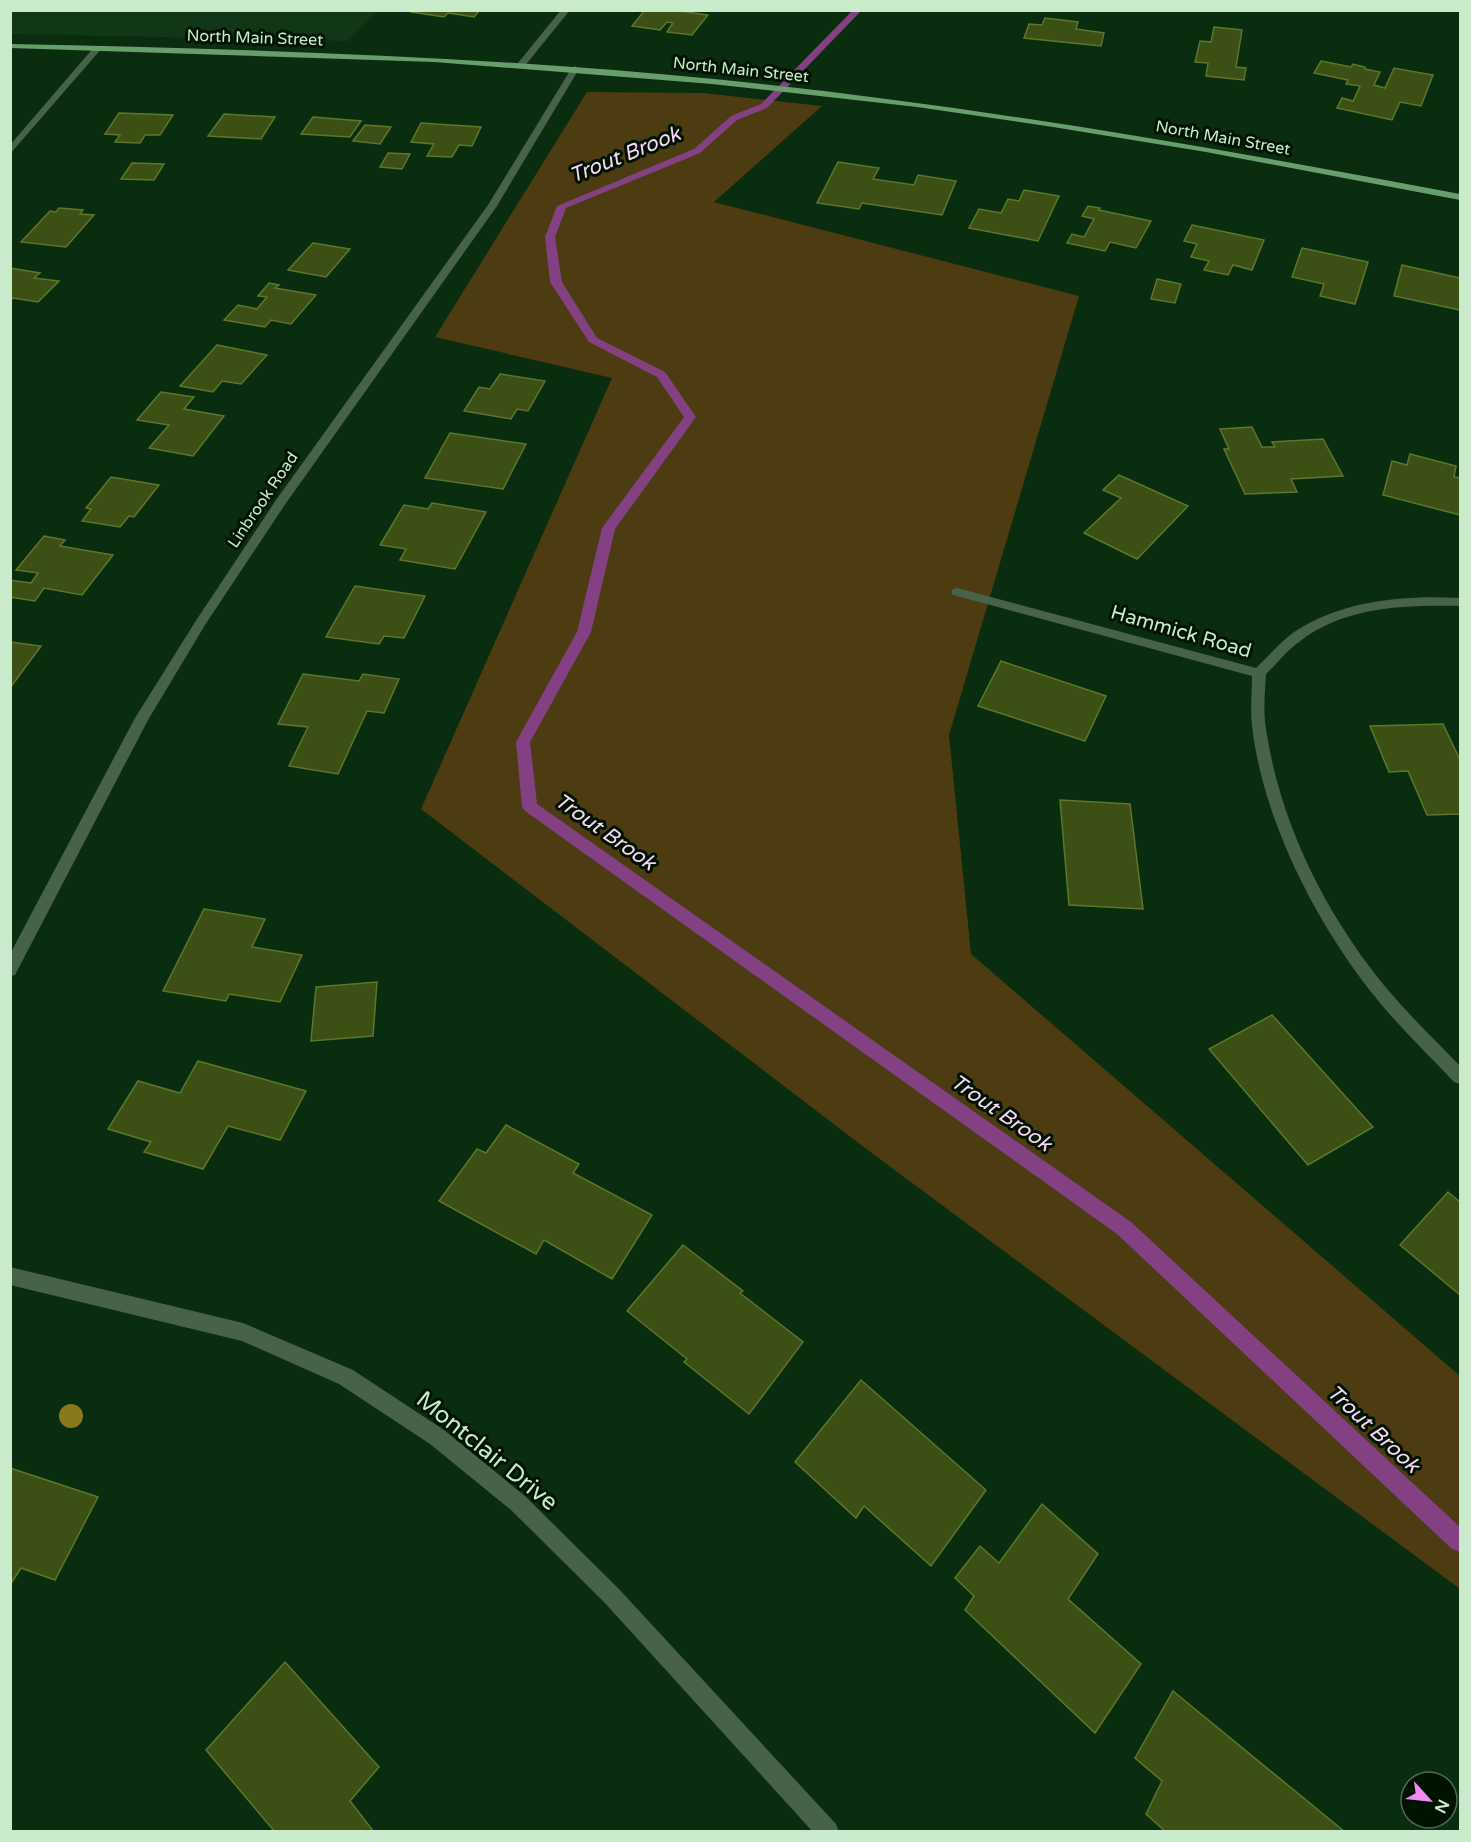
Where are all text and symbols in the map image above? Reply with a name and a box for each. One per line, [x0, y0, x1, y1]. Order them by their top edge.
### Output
street label: North Main Street [186, 26, 324, 50]
street label: North Main Street [672, 53, 810, 87]
street label: North Main Street [1154, 116, 1292, 160]
water label: Trout Brook [566, 121, 686, 189]
street label: Linbrook Road [224, 448, 302, 552]
street label: Hammick Road [1108, 600, 1254, 664]
water label: Trout Brook [550, 788, 662, 877]
water label: Trout Brook [946, 1069, 1058, 1158]
water label: Trout Brook [1322, 1380, 1426, 1479]
street label: Montclair Drive [410, 1385, 564, 1517]
north arrow [1399, 1770, 1459, 1830]
text: N [1430, 1796, 1453, 1817]

